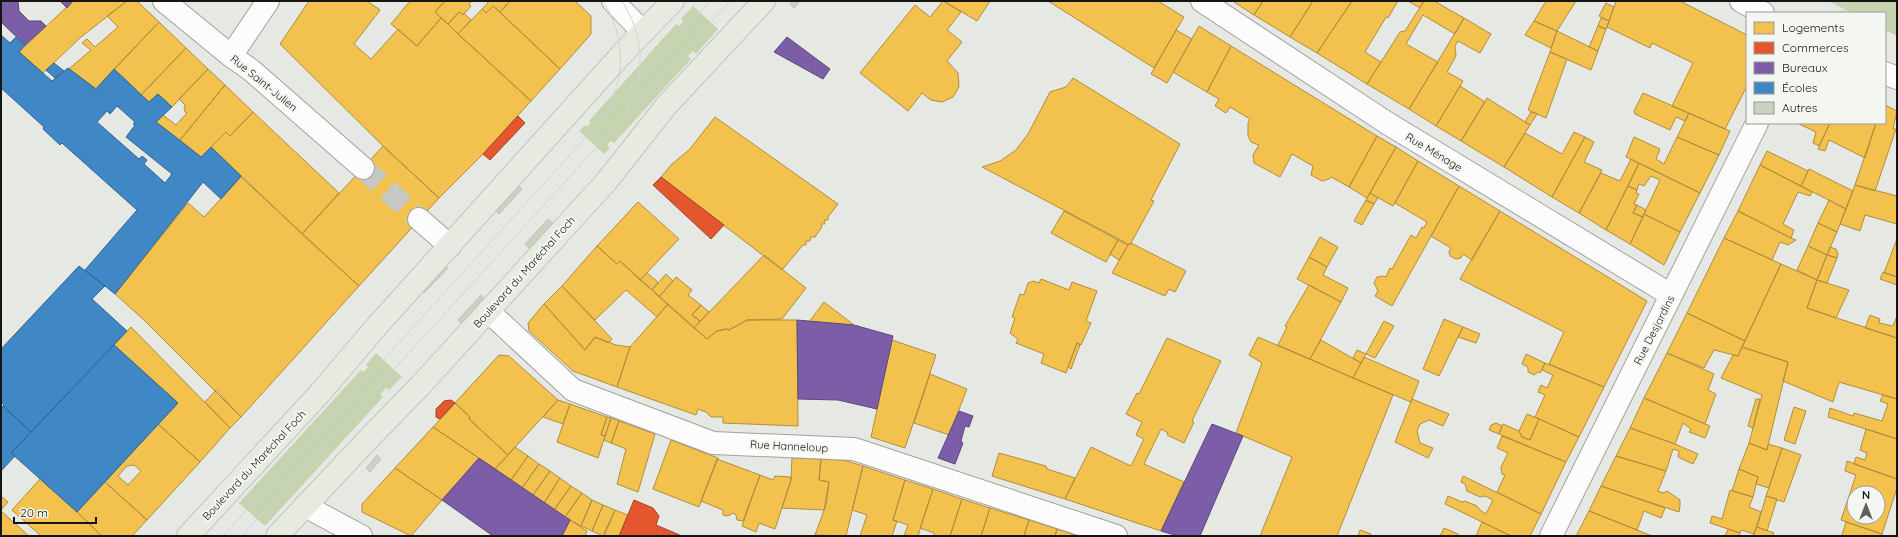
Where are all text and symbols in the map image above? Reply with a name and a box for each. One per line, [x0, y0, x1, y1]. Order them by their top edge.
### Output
legend [1746, 12, 1886, 124]
text: Logements [1782, 20, 1845, 35]
text: Commerces [1782, 40, 1849, 55]
street label: Rue Saint-Julien [228, 52, 300, 114]
text: Bureaux [1782, 60, 1828, 75]
text: Écoles [1782, 80, 1818, 95]
text: Autres [1782, 100, 1818, 115]
street label: Rue Ménage [1403, 130, 1465, 174]
street label: Boulevard du Maréchal Foch [470, 213, 578, 331]
street label: Rue Desjardins [1630, 293, 1678, 367]
street label: Boulevard du Maréchal Foch [199, 407, 309, 523]
street label: Rue Hanneloup [750, 437, 829, 455]
north arrow [1846, 485, 1886, 525]
text: N [1862, 488, 1870, 502]
scale bar [14, 499, 96, 525]
text: 20 m [20, 505, 48, 520]

